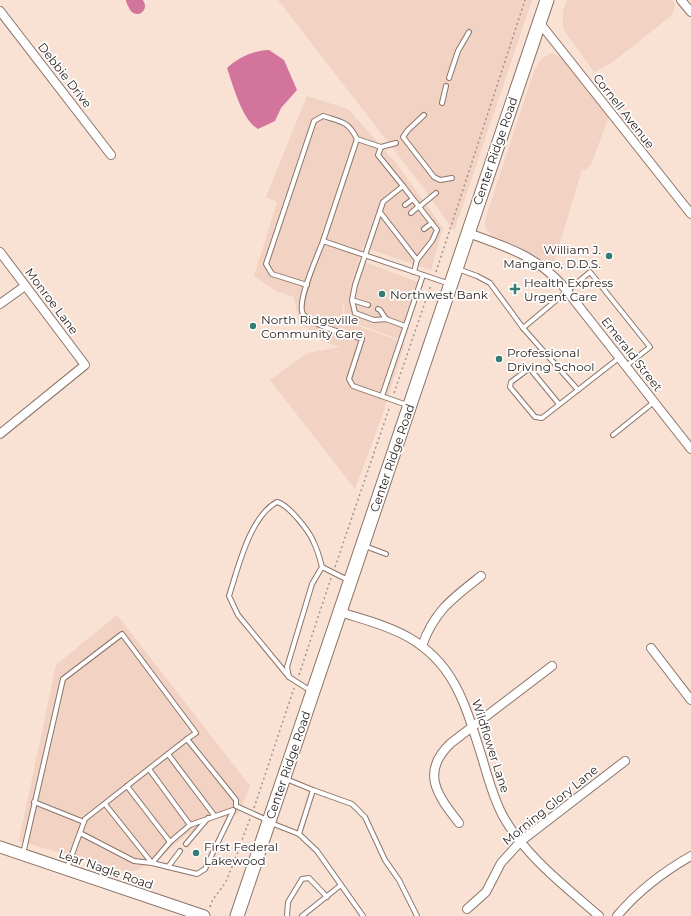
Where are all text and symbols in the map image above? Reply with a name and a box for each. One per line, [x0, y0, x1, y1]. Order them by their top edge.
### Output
street label: Debbie Drive [35, 39, 95, 111]
street label: Cornell Avenue [590, 71, 658, 151]
street label: Center Ridge Road [469, 95, 521, 207]
place label: William J. Mangano, D.D.S. [503, 242, 601, 271]
marker: William J. Mangano, D.D.S. [604, 251, 614, 261]
street label: Monroe Lane [22, 265, 82, 337]
place label: Health Express Urgent Care [524, 275, 613, 304]
marker: Health Express Urgent Care [509, 283, 521, 295]
place label: Northwest Bank [390, 287, 489, 302]
marker: Northwest Bank [377, 289, 387, 299]
place label: North Ridgeville Community Care [261, 312, 363, 341]
street label: Emerald Street [598, 314, 666, 394]
marker: North Ridgeville Community Care [248, 321, 258, 331]
place label: Professional Driving School [507, 345, 595, 374]
marker: Professional Driving School [494, 354, 504, 364]
street label: Center Ridge Road [366, 402, 418, 514]
street label: Wildflower Lane [469, 697, 513, 795]
street label: Center Ridge Road [262, 709, 314, 821]
street label: Morning Glory Lane [499, 762, 601, 848]
place label: First Federal Lakewood [204, 839, 278, 868]
street label: Lear Nagle Road [57, 846, 155, 892]
marker: First Federal Lakewood [191, 848, 201, 858]

